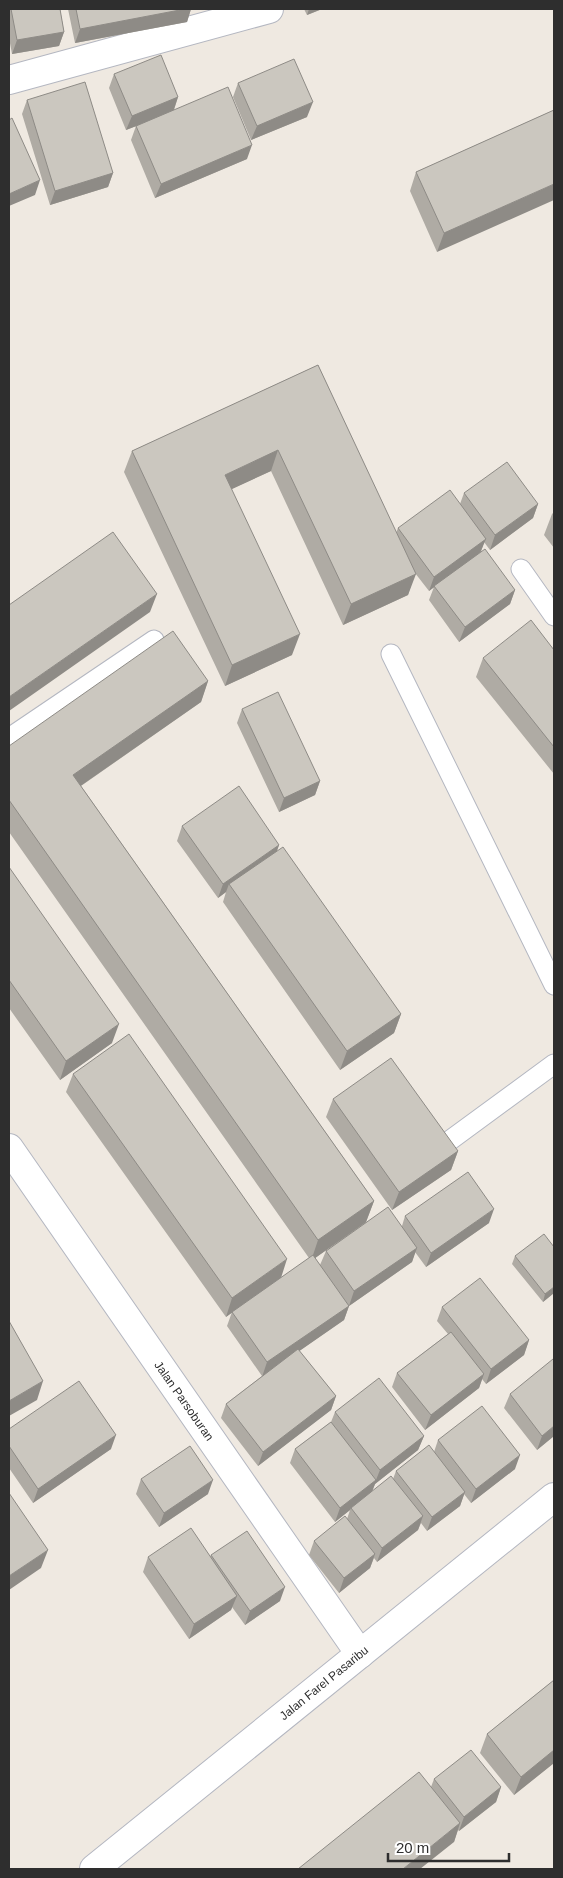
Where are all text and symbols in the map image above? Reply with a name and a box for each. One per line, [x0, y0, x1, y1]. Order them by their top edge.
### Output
street label: Jalan Parsoburan [151, 1358, 217, 1444]
street label: Jalan Farel Pasaribu [277, 1643, 371, 1723]
scale bar [388, 1830, 509, 1862]
text: 20 m [396, 1839, 429, 1856]

